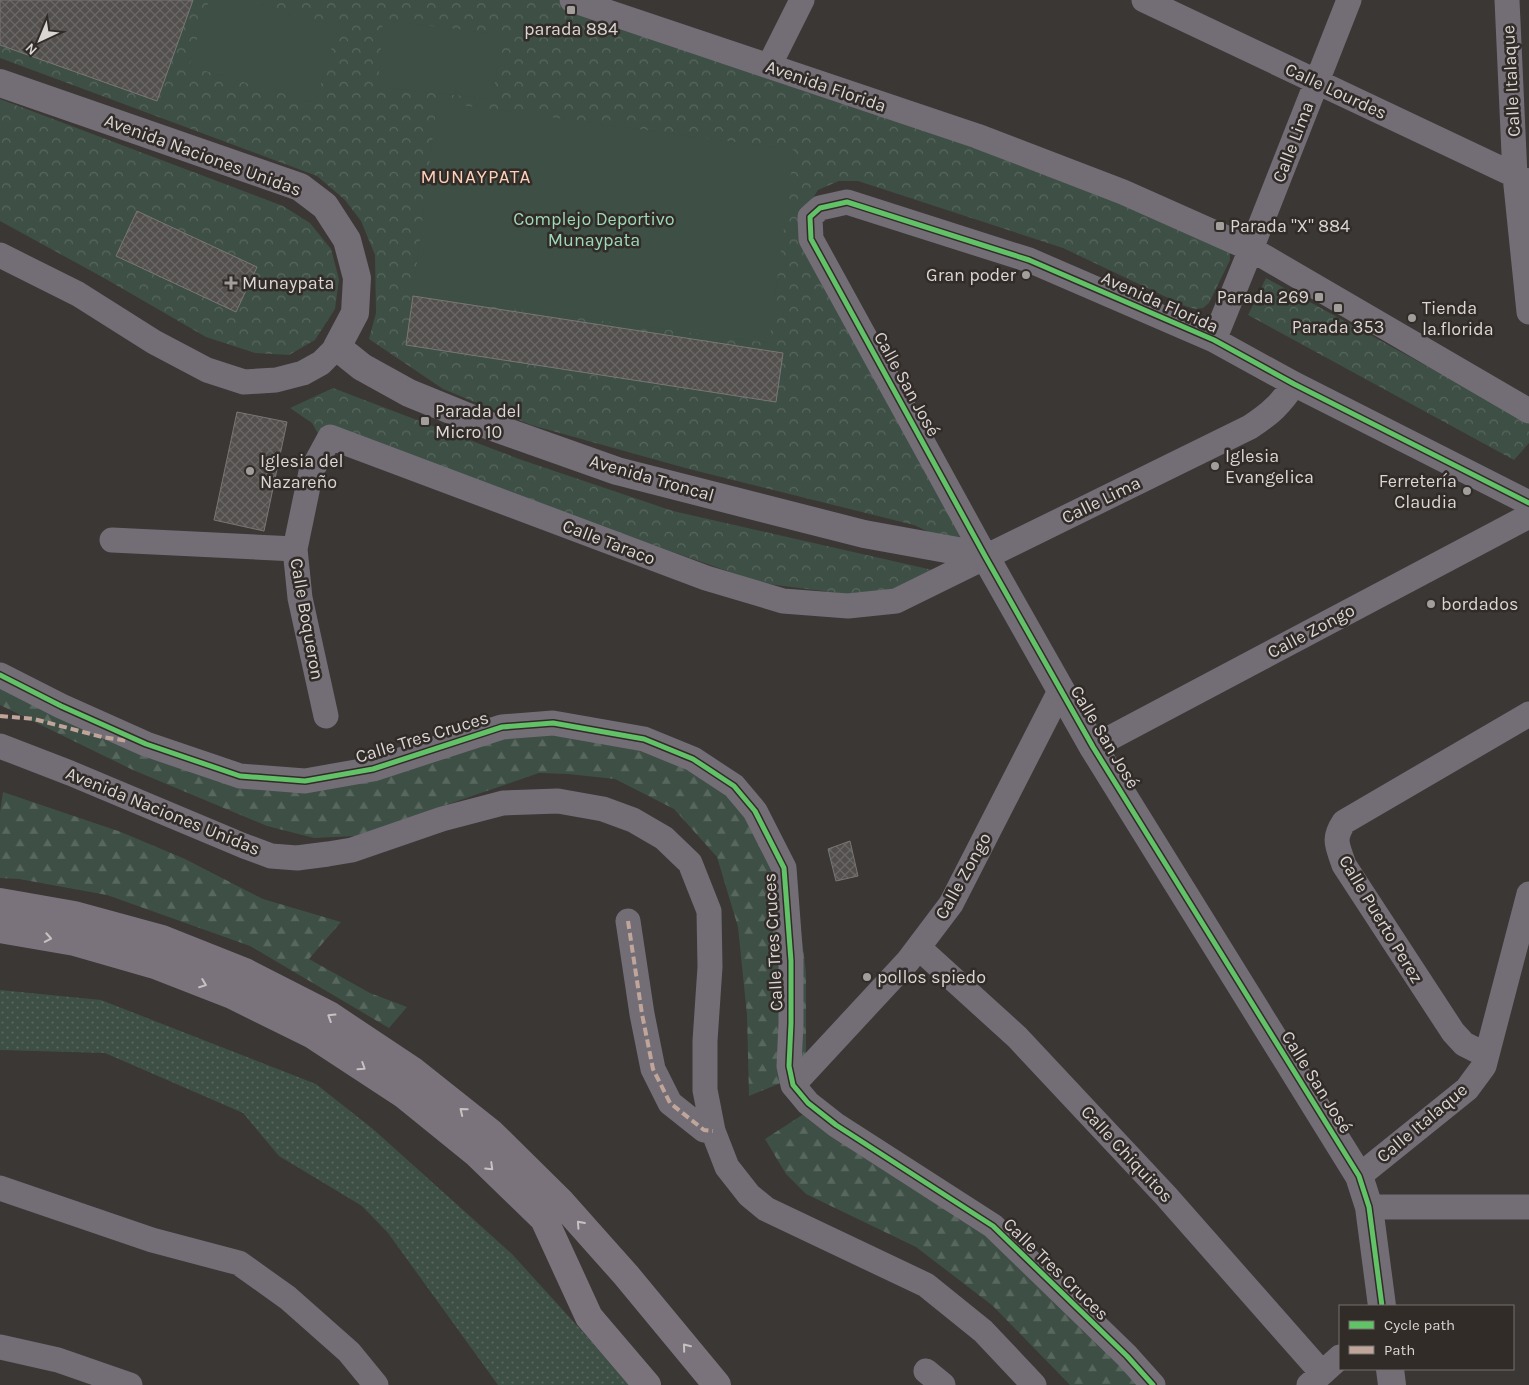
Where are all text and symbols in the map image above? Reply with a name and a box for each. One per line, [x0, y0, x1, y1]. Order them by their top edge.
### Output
marker: parada 884 [565, 4, 577, 16]
north arrow [15, 15, 65, 65]
place label: parada 884 [524, 18, 618, 40]
street label: Calle Italaque [1497, 25, 1525, 137]
text: N [22, 39, 41, 59]
street label: Avenida Florida [763, 55, 889, 117]
street label: Calle Lourdes [1282, 58, 1390, 124]
street label: Calle Lima [1267, 98, 1319, 186]
street label: Avenida Naciones Unidas [102, 109, 304, 201]
district label: MUNAYPATA [421, 166, 531, 188]
park label: Complejo Deportivo Munaypata [513, 208, 675, 251]
place label: Parada "X" 884 [1230, 215, 1350, 237]
marker: Parada "X" 884 [1214, 220, 1226, 232]
place label: Gran poder [926, 264, 1016, 286]
street label: Avenida Florida [1098, 266, 1222, 338]
marker: Gran poder [1020, 269, 1032, 281]
place label: Munaypata [242, 272, 334, 294]
marker: Munaypata [224, 276, 238, 290]
place label: Parada 269 [1217, 286, 1309, 308]
marker: Parada 269 [1313, 291, 1325, 303]
place label: Tienda la.florida [1422, 297, 1494, 340]
marker: Parada 353 [1332, 302, 1344, 314]
marker: Tienda la.florida [1406, 312, 1418, 324]
place label: Parada 353 [1292, 316, 1384, 338]
street label: Calle San José [869, 328, 945, 440]
place label: Parada del Micro 10 [435, 400, 521, 443]
marker: Parada del Micro 10 [419, 415, 431, 427]
place label: Iglesia Evangelica [1225, 445, 1314, 488]
place label: Iglesia del Nazareño [260, 450, 343, 493]
street label: Avenida Troncal [587, 450, 717, 506]
marker: Iglesia Evangelica [1209, 460, 1221, 472]
marker: Iglesia del Nazareño [244, 465, 256, 477]
place label: Ferretería Claudia [1379, 470, 1457, 513]
street label: Calle Lima [1058, 471, 1144, 529]
marker: Ferretería Claudia [1461, 485, 1473, 497]
street label: Calle Taraco [560, 514, 658, 570]
street label: Calle Boqueron [285, 556, 329, 682]
place label: bordados [1441, 593, 1519, 615]
marker: bordados [1425, 598, 1437, 610]
street label: Calle Zongo [1264, 599, 1358, 663]
street label: Calle San José [1066, 681, 1144, 793]
street label: Calle Tres Cruces [353, 706, 491, 768]
street label: Avenida Naciones Unidas [63, 762, 263, 860]
street label: Calle Zongo [930, 829, 996, 923]
street label: Calle Puerto Perez [1334, 851, 1428, 987]
street label: Calle Tres Cruces [758, 872, 788, 1012]
one-way arrow [44, 932, 52, 942]
place label: pollos spiedo [877, 966, 986, 988]
marker: pollos spiedo [861, 971, 873, 983]
one-way arrow [199, 978, 207, 988]
one-way arrow [328, 1014, 337, 1023]
street label: Calle San José [1277, 1027, 1357, 1137]
one-way arrow [357, 1061, 366, 1070]
street label: Calle Italaque [1372, 1079, 1472, 1167]
street label: Calle Chiquitos [1076, 1101, 1178, 1207]
one-way arrow [460, 1109, 469, 1117]
one-way arrow [484, 1161, 493, 1170]
street label: Calle Tres Cruces [999, 1213, 1113, 1325]
one-way arrow [577, 1220, 586, 1229]
legend [1339, 1305, 1514, 1370]
text: Cycle path [1384, 1316, 1455, 1334]
text: Path [1384, 1341, 1415, 1359]
one-way arrow [682, 1344, 691, 1353]

